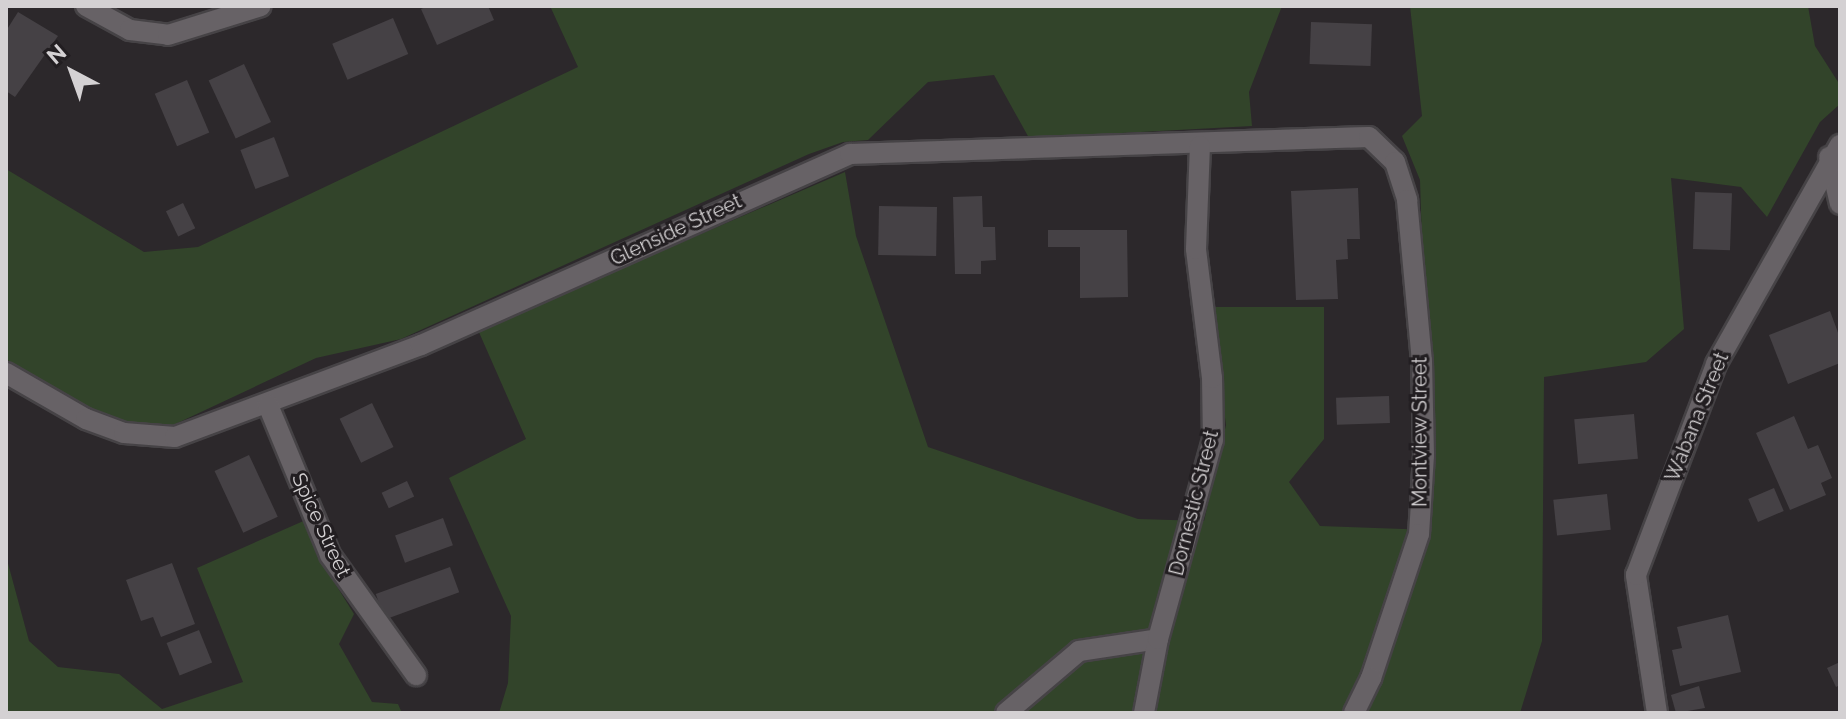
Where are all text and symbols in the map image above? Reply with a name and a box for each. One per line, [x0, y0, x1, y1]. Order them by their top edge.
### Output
north arrow [32, 32, 112, 112]
text: N [41, 39, 71, 69]
street label: Glenside Street [607, 189, 745, 271]
street label: Wabana Street [1660, 349, 1734, 485]
street label: Montview Street [1408, 357, 1432, 507]
street label: Dornestic Street [1164, 428, 1224, 578]
street label: Spice Street [286, 469, 356, 581]

